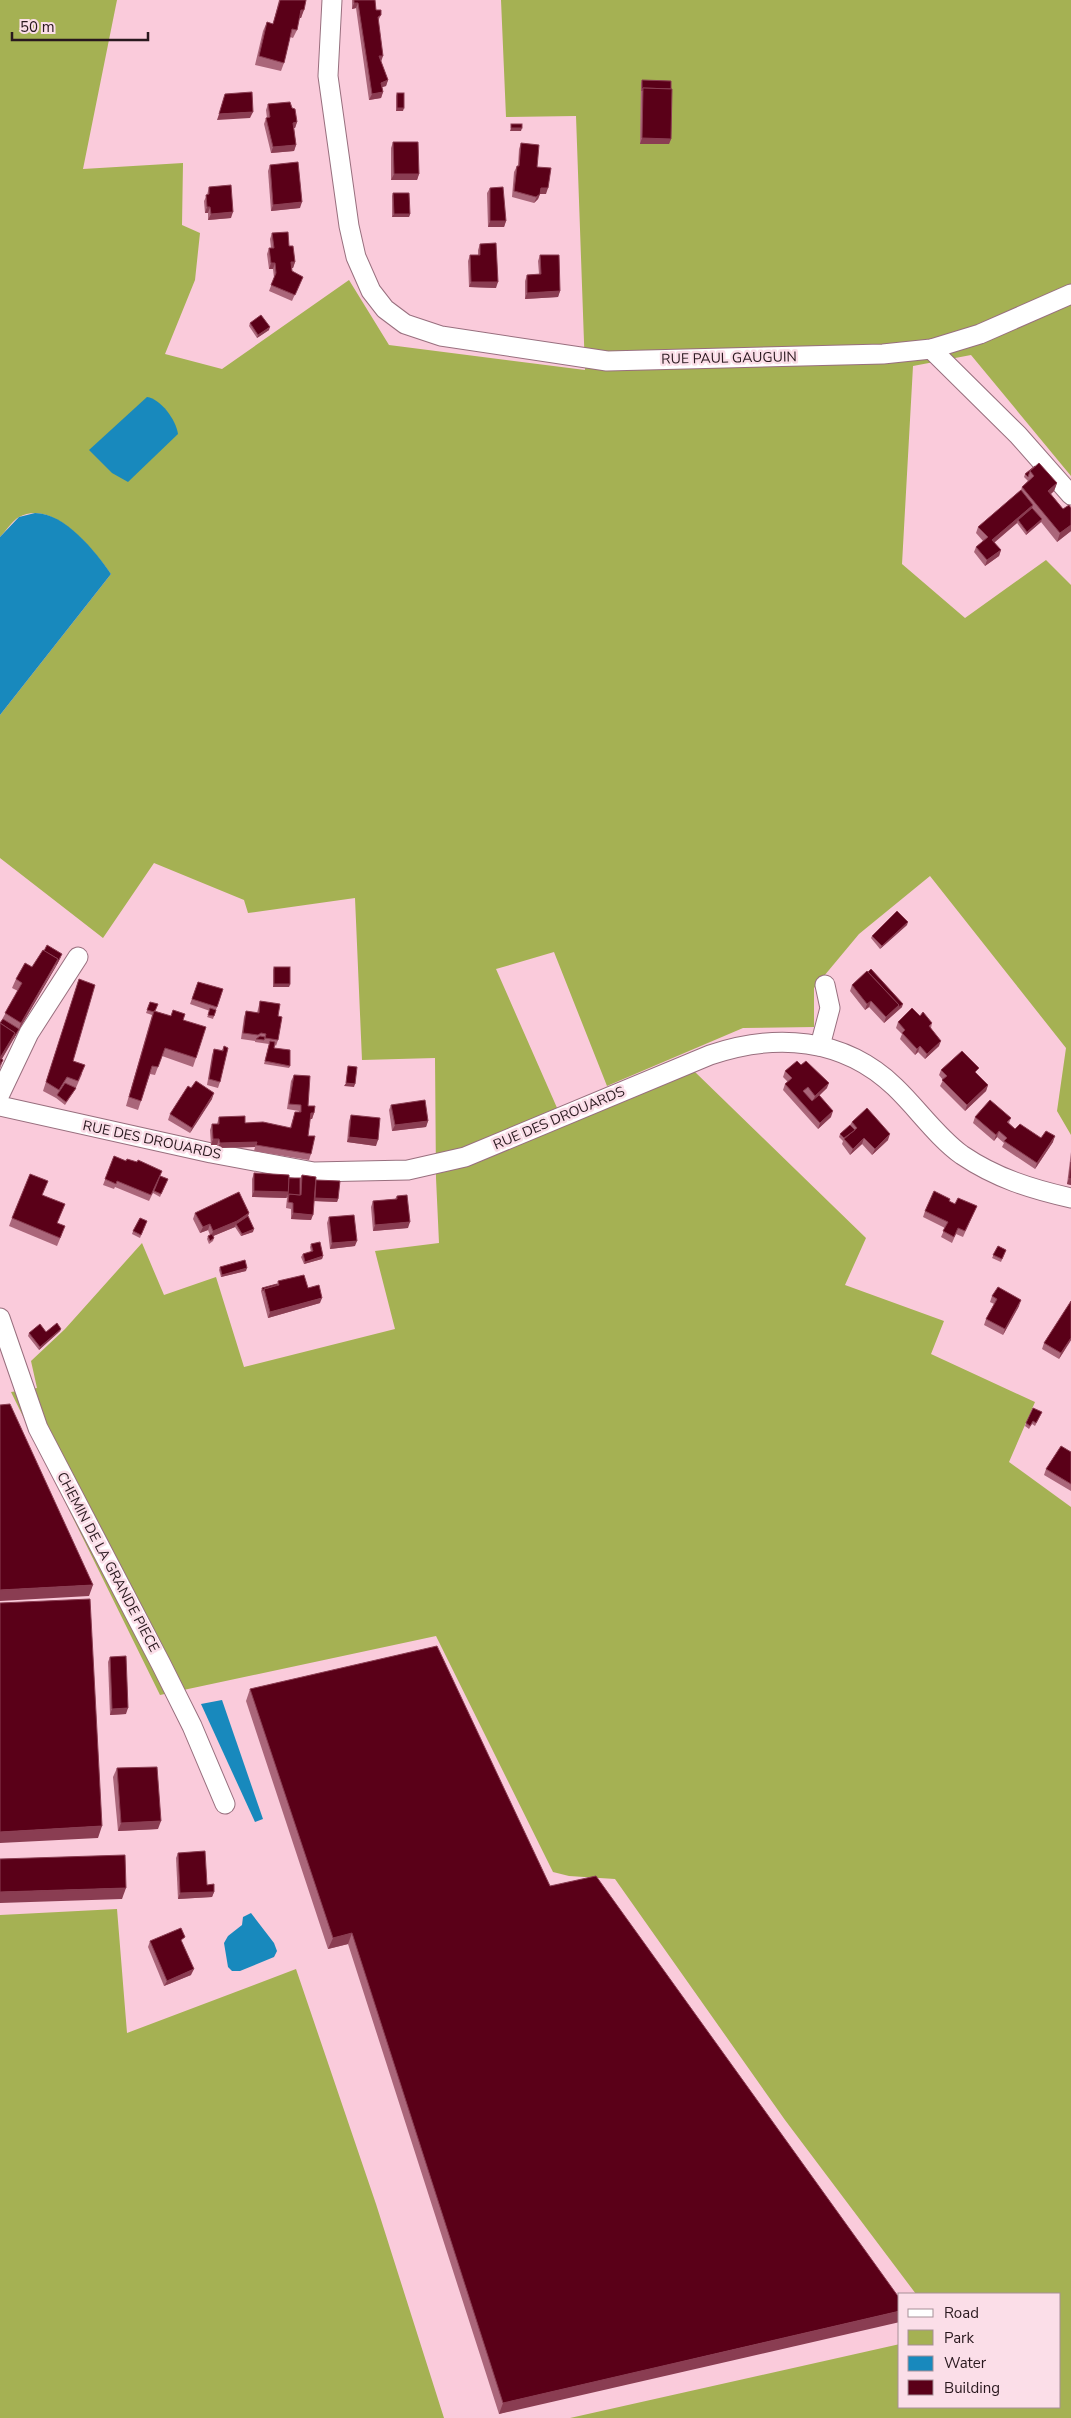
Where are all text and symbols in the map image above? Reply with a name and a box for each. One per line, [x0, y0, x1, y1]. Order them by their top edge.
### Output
scale bar [12, 10, 149, 42]
text: 50 m [20, 17, 55, 37]
street label: RUE PAUL GAUGUIN [661, 347, 797, 369]
street label: RUE DES DROUARDS [490, 1082, 628, 1154]
street label: RUE DES DROUARDS [81, 1116, 223, 1164]
street label: CHEMIN DE LA GRANDE PIECE [52, 1469, 164, 1655]
legend [898, 2293, 1061, 2408]
text: Road [944, 2303, 979, 2323]
text: Park [944, 2328, 974, 2348]
text: Water [944, 2353, 987, 2373]
text: Building [944, 2378, 1000, 2398]

